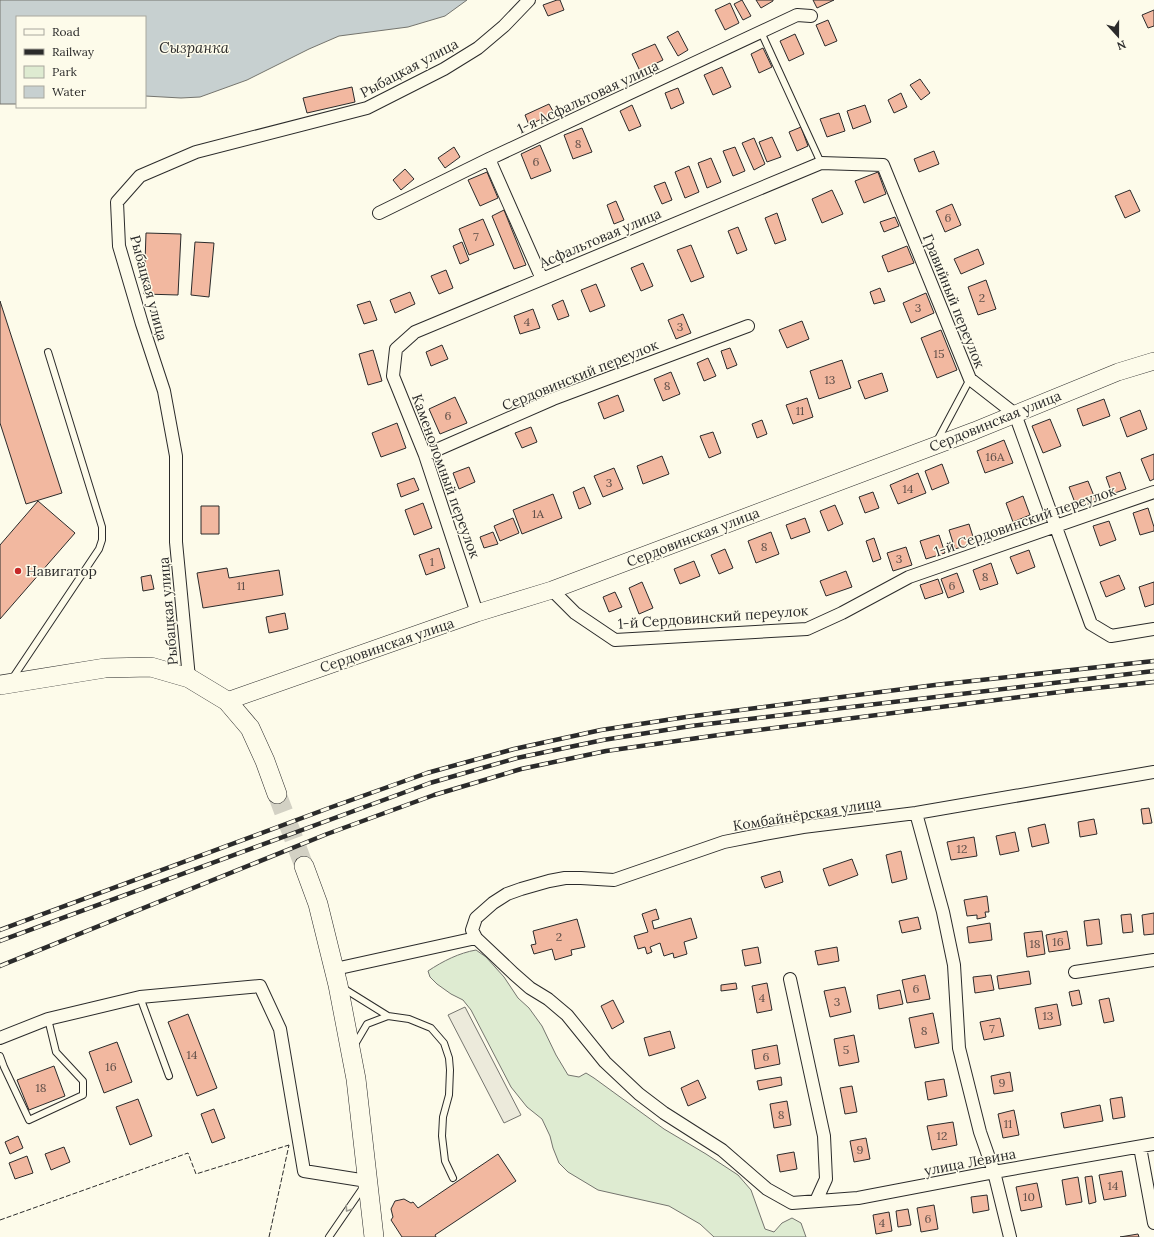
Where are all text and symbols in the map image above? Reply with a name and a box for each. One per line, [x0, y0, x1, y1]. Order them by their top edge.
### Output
legend [16, 16, 146, 108]
north arrow [1098, 16, 1138, 56]
text: Road [52, 24, 80, 39]
street label: Рыбацкая улица [357, 35, 461, 101]
text: N [1115, 37, 1128, 54]
water label: Сызранка [159, 38, 230, 57]
text: Railway [52, 44, 95, 59]
street label: 1-я Асфальтовая улица [514, 56, 662, 138]
text: Park [52, 64, 78, 79]
text: Water [52, 84, 87, 99]
house number: 8 [575, 136, 582, 151]
house number: 6 [533, 154, 540, 169]
street label: Асфальтовая улица [535, 204, 664, 272]
house number: 6 [945, 210, 952, 225]
house number: 7 [473, 229, 479, 244]
street label: Гравийный переулок [919, 231, 989, 371]
street label: Рыбацкая улица [126, 233, 172, 343]
house number: 2 [979, 290, 985, 305]
house number: 3 [915, 300, 922, 315]
house number: 4 [524, 314, 531, 329]
house number: 3 [677, 319, 684, 334]
street label: Сердовинский переулок [499, 335, 661, 415]
house number: 15 [934, 346, 944, 361]
house number: 13 [824, 372, 836, 387]
house number: 8 [664, 378, 671, 393]
street label: Сердовинская улица [926, 386, 1064, 456]
street label: Каменоломный переулок [408, 391, 484, 561]
house number: 11 [796, 403, 804, 418]
house number: 6 [445, 408, 452, 423]
house number: 16А [986, 449, 1005, 464]
house number: 3 [606, 475, 613, 490]
house number: 14 [903, 481, 914, 496]
street label: 1-й Сердовинский переулок [932, 481, 1119, 561]
street label: Сердовинская улица [624, 503, 762, 571]
house number: 1А [532, 506, 544, 521]
house number: 8 [761, 539, 768, 554]
house number: 3 [896, 551, 903, 566]
house number: 1 [430, 554, 434, 569]
street label: Рыбацкая улица [154, 556, 182, 666]
place label: Навигатор [26, 562, 97, 580]
marker: Навигатор [13, 566, 23, 576]
house number: 8 [982, 569, 989, 584]
house number: 11 [237, 578, 245, 593]
house number: 6 [949, 578, 956, 593]
street label: 1-й Сердовинский переулок [617, 601, 809, 633]
street label: Сердовинская улица [318, 614, 456, 676]
street label: Комбайнёрская улица [732, 793, 882, 835]
house number: 12 [957, 841, 967, 856]
house number: 2 [556, 929, 562, 944]
house number: 16 [1052, 934, 1064, 949]
house number: 18 [1029, 936, 1041, 951]
house number: 6 [913, 981, 920, 996]
house number: 4 [759, 990, 766, 1005]
house number: 3 [834, 994, 841, 1009]
house number: 13 [1042, 1008, 1054, 1023]
house number: 7 [989, 1021, 995, 1036]
house number: 8 [921, 1023, 928, 1038]
house number: 5 [843, 1042, 849, 1057]
house number: 14 [187, 1047, 198, 1062]
house number: 6 [763, 1049, 770, 1064]
house number: 16 [105, 1059, 117, 1074]
house number: 9 [999, 1075, 1006, 1090]
house number: 18 [35, 1080, 47, 1095]
house number: 8 [778, 1107, 785, 1122]
house number: 11 [1004, 1116, 1012, 1131]
house number: 12 [937, 1128, 947, 1143]
house number: 9 [857, 1142, 864, 1157]
street label: улица Левина [923, 1144, 1017, 1180]
house number: 14 [1108, 1178, 1119, 1193]
house number: 10 [1023, 1189, 1035, 1204]
one-way arrow [345, 1205, 353, 1212]
house number: 6 [925, 1211, 932, 1226]
house number: 4 [879, 1215, 886, 1230]

